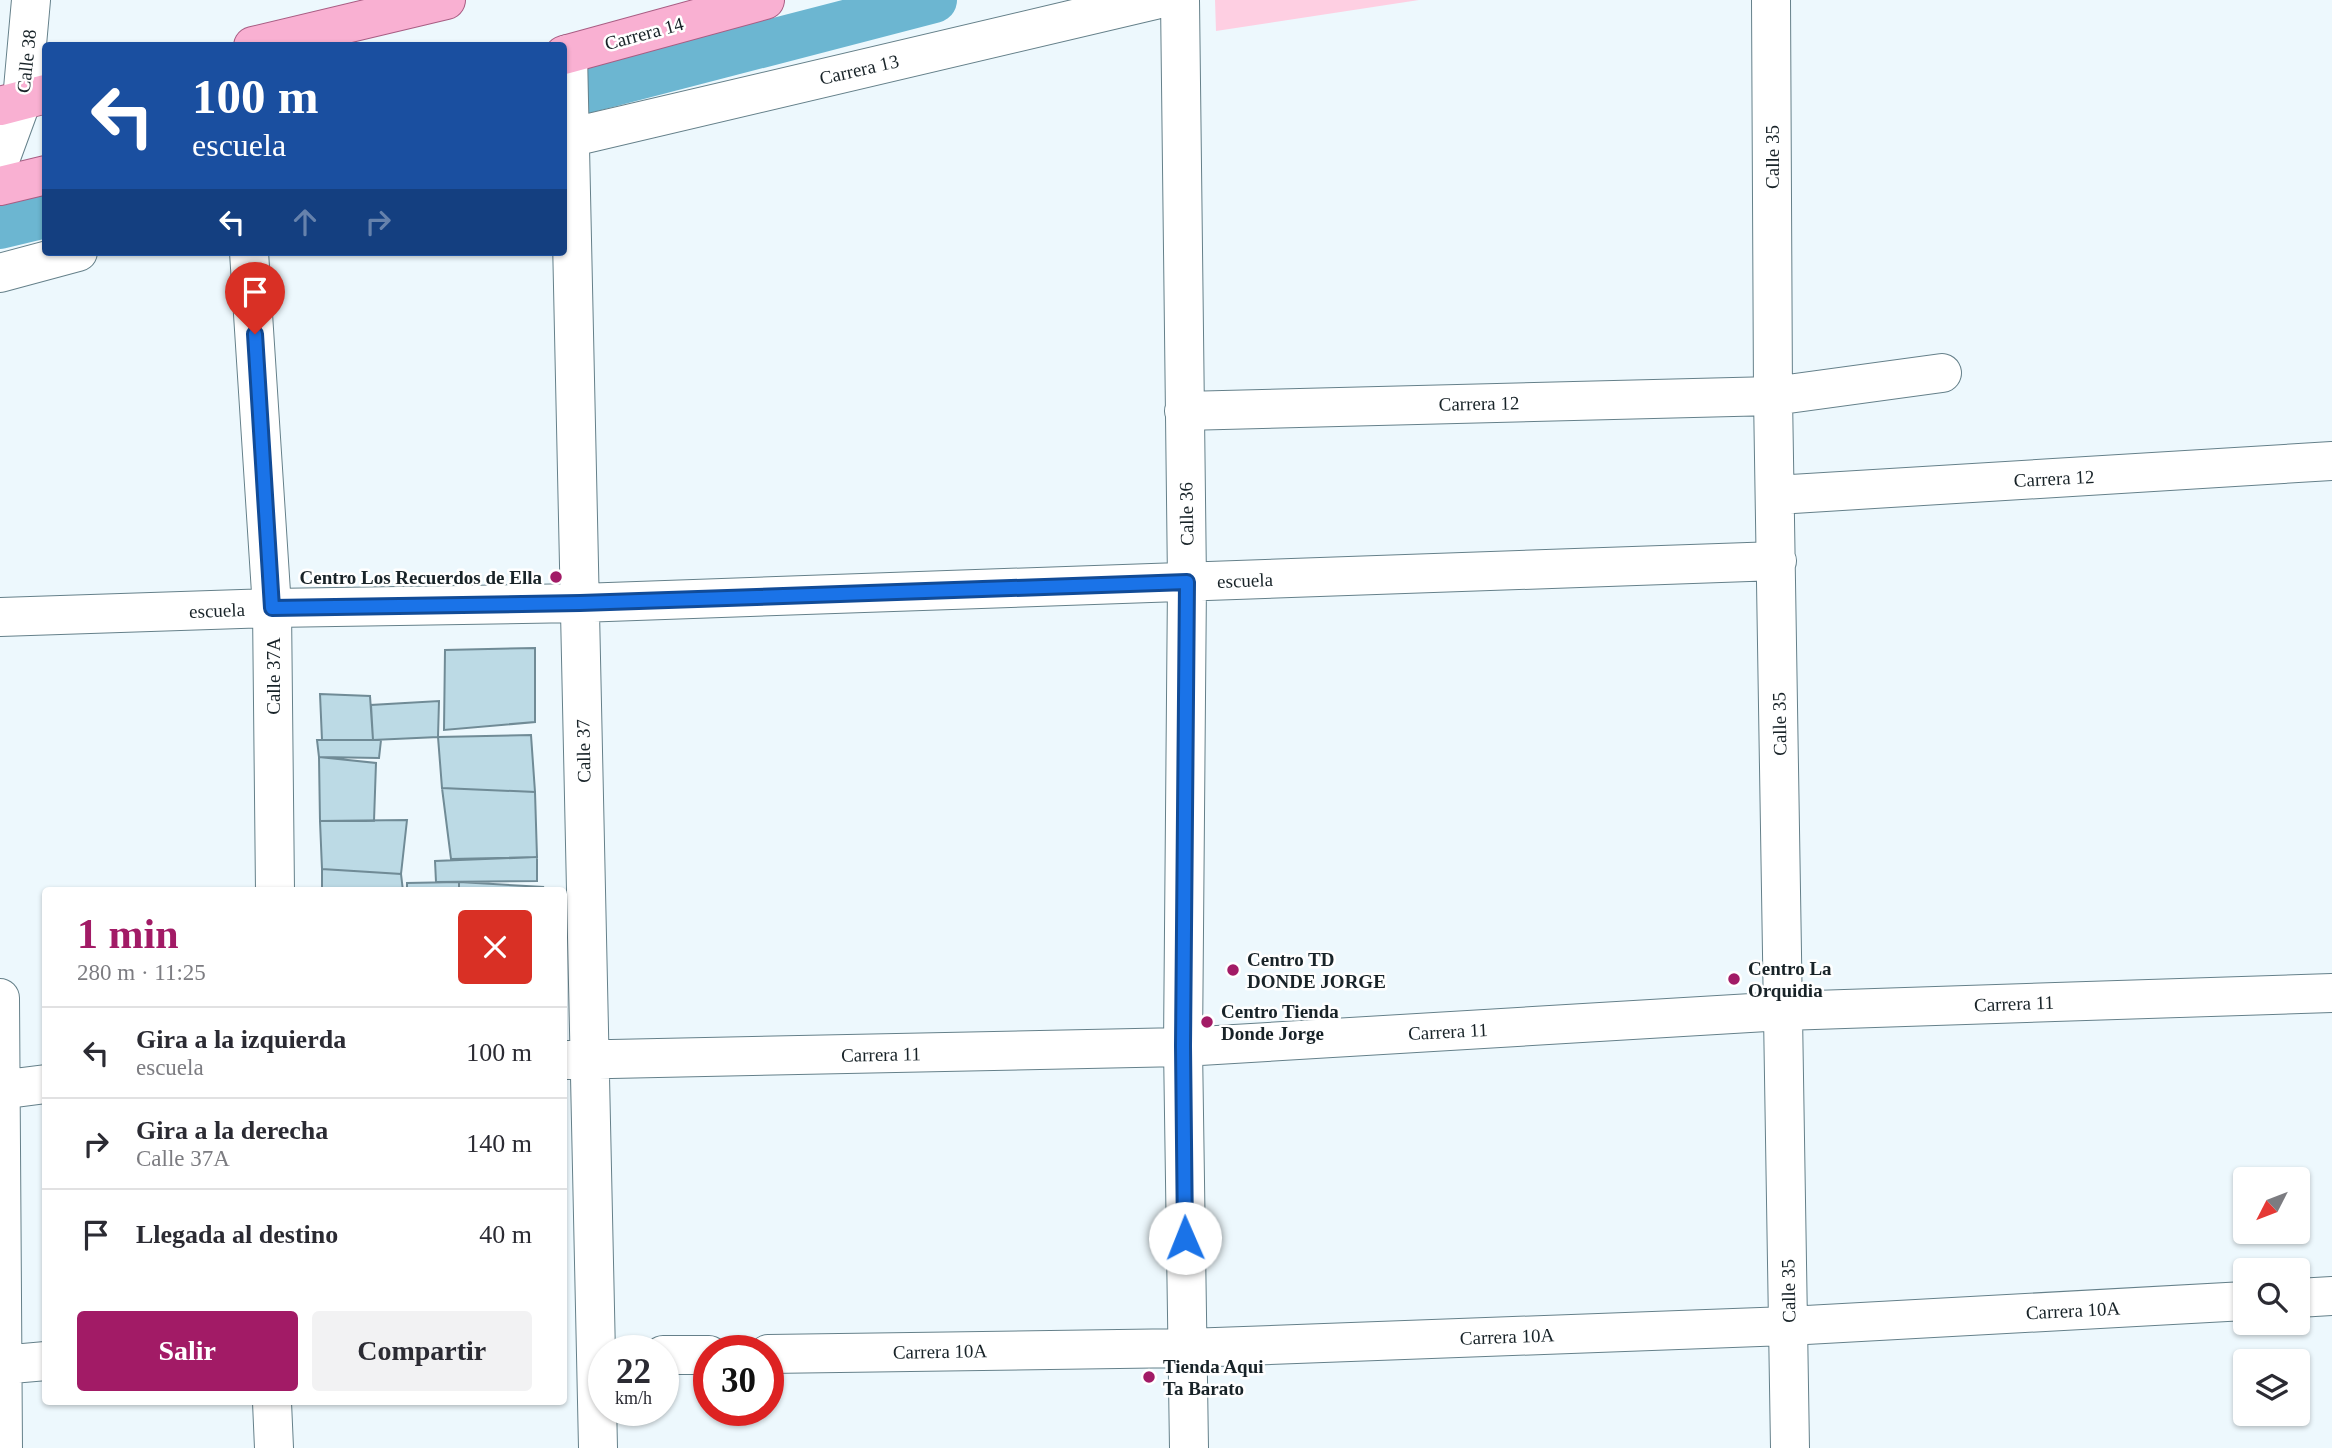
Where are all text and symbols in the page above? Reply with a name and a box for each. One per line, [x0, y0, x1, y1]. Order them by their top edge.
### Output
street label: Carrera 14 [602, 13, 686, 54]
street label: Calle 38 [13, 28, 40, 94]
street label: Carrera 13 [817, 50, 901, 89]
text: 100 m [192, 69, 319, 124]
icon: left [77, 70, 168, 161]
street label: Calle 35 [1762, 125, 1783, 189]
text: escuela [192, 127, 286, 163]
icon: left [213, 203, 251, 241]
icon: ahead [286, 203, 324, 241]
icon: right [359, 203, 397, 241]
pin [225, 262, 285, 334]
icon: arrive [236, 273, 274, 311]
street label: Carrera 12 [1438, 392, 1520, 415]
street label: Carrera 12 [2013, 466, 2095, 491]
street label: Calle 36 [1175, 482, 1198, 546]
place label: Centro Los Recuerdos de Ella [300, 567, 542, 588]
marker: Centro Los Recuerdos de Ella [548, 569, 564, 585]
street label: escuela [1217, 569, 1274, 592]
street label: escuela [189, 599, 246, 622]
street label: Calle 37A [263, 637, 284, 715]
street label: Calle 35 [1768, 692, 1791, 756]
street label: Calle 37 [572, 719, 595, 783]
button: close [458, 910, 532, 984]
text: 1 min [77, 911, 179, 957]
place label: Centro TD DONDE JORGE [1247, 949, 1386, 992]
place label: Centro La Orquidia [1748, 958, 1832, 1001]
text: 280 m · 11:25 [77, 960, 206, 985]
marker: Centro TD DONDE JORGE [1225, 962, 1241, 978]
marker: Centro La Orquidia [1726, 971, 1742, 987]
street label: Carrera 11 [1974, 992, 2054, 1015]
place label: Centro Tienda Donde Jorge [1221, 1001, 1339, 1044]
marker: Centro Tienda Donde Jorge [1199, 1014, 1215, 1030]
street label: Carrera 11 [1408, 1019, 1489, 1044]
text: Gira a la izquierda [136, 1025, 346, 1054]
icon: left [77, 1034, 115, 1072]
text: 100 m [466, 1038, 532, 1067]
street label: Carrera 11 [841, 1043, 921, 1066]
text: escuela [136, 1055, 204, 1080]
text: Gira a la derecha [136, 1116, 328, 1145]
icon: right [77, 1125, 115, 1163]
text: 140 m [466, 1129, 532, 1158]
text: Calle 37A [136, 1146, 230, 1171]
north arrow [2233, 1167, 2310, 1244]
map controls [2233, 1167, 2310, 1426]
position arrow [1148, 1201, 1222, 1275]
icon: arrive [77, 1216, 115, 1254]
text: Llegada al destino [136, 1220, 338, 1249]
text: 40 m [479, 1220, 532, 1249]
button: search [2233, 1258, 2310, 1335]
street label: Calle 35 [1777, 1259, 1800, 1323]
street label: Carrera 10A [2025, 1298, 2121, 1323]
button: Salir [77, 1311, 298, 1391]
button: Compartir [312, 1311, 532, 1391]
street label: Carrera 10A [1459, 1324, 1555, 1349]
speed limit sign: 30 [693, 1335, 784, 1426]
street label: Carrera 10A [893, 1340, 988, 1363]
button: layers [2233, 1349, 2310, 1426]
text: 22 [616, 1352, 651, 1391]
place label: Tienda Aqui Ta Barato [1163, 1356, 1264, 1399]
marker: Tienda Aqui Ta Barato [1141, 1369, 1157, 1385]
text: km/h [615, 1388, 652, 1408]

